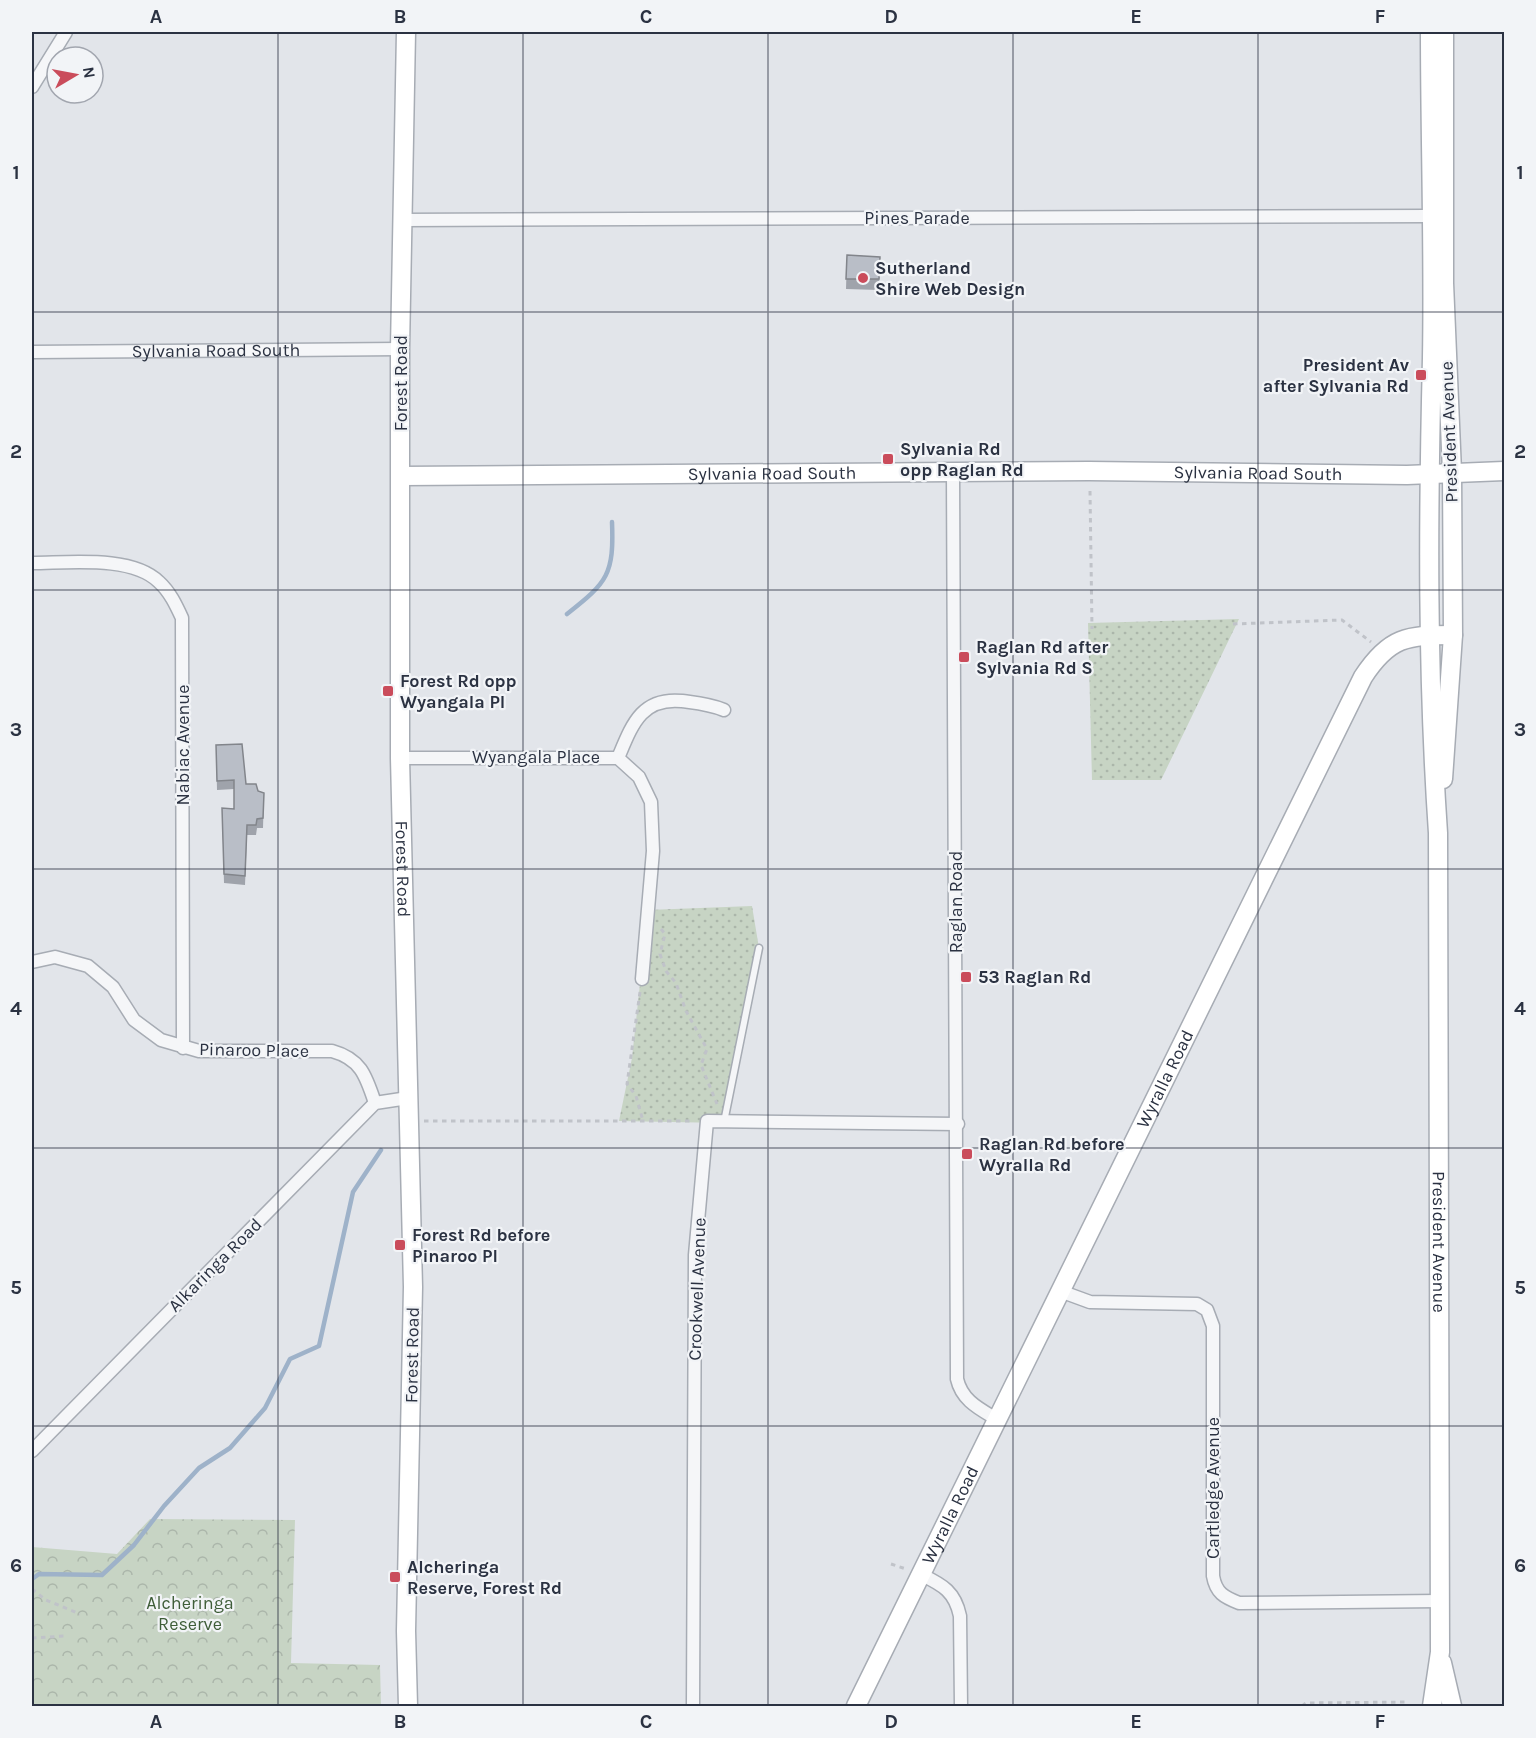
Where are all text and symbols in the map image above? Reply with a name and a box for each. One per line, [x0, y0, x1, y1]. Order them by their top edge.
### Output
text: A [150, 5, 163, 28]
text: B [394, 5, 406, 28]
text: C [640, 5, 652, 28]
text: D [884, 5, 898, 28]
text: E [1130, 5, 1142, 28]
text: F [1375, 5, 1386, 28]
north arrow [45, 45, 105, 105]
text: N [79, 65, 100, 80]
text: 1 [12, 161, 20, 184]
text: 1 [1516, 161, 1524, 184]
street label: Pines Parade [864, 207, 970, 229]
place label: Sutherland Shire Web Design [875, 257, 1025, 300]
marker: Sutherland Shire Web Design [856, 271, 870, 285]
street label: Forest Road [390, 335, 412, 431]
street label: Sylvania Road South [132, 339, 300, 362]
place label: President Av after Sylvania Rd [1263, 354, 1410, 397]
street label: President Avenue [1436, 361, 1462, 503]
marker: President Av after Sylvania Rd [1414, 368, 1428, 382]
place label: Sylvania Rd opp Raglan Rd [900, 438, 1024, 481]
text: 2 [10, 440, 22, 463]
text: 2 [1514, 440, 1526, 463]
marker: Sylvania Rd opp Raglan Rd [881, 452, 895, 466]
street label: Sylvania Road South [1173, 461, 1342, 485]
street label: Sylvania Road South [688, 462, 856, 485]
place label: Raglan Rd after Sylvania Rd S [976, 636, 1108, 679]
marker: Raglan Rd after Sylvania Rd S [957, 650, 971, 664]
place label: Forest Rd opp Wyangala Pl [400, 670, 517, 713]
marker: Forest Rd opp Wyangala Pl [381, 684, 395, 698]
street label: Nabiac Avenue [172, 685, 194, 805]
text: 3 [10, 718, 22, 741]
text: 3 [1514, 718, 1526, 741]
street label: Wyangala Place [472, 746, 600, 768]
street label: Forest Road [391, 820, 415, 917]
street label: Raglan Road [945, 851, 967, 953]
place label: 53 Raglan Rd [978, 966, 1091, 988]
marker: 53 Raglan Rd [959, 970, 973, 984]
text: 4 [10, 997, 22, 1020]
text: 4 [1514, 997, 1526, 1020]
street label: Wyralla Road [1131, 1026, 1198, 1132]
street label: Pinaroo Place [199, 1038, 309, 1062]
place label: Raglan Rd before Wyralla Rd [979, 1133, 1125, 1176]
marker: Raglan Rd before Wyralla Rd [960, 1147, 974, 1161]
street label: President Avenue [1428, 1171, 1450, 1313]
street label: Alkaringa Road [163, 1213, 267, 1317]
street label: Crookwell Avenue [684, 1217, 710, 1361]
place label: Forest Rd before Pinaroo Pl [412, 1224, 550, 1267]
marker: Forest Rd before Pinaroo Pl [393, 1238, 407, 1252]
text: 5 [10, 1276, 22, 1299]
text: 5 [1514, 1276, 1526, 1299]
street label: Forest Road [400, 1307, 424, 1403]
street label: Cartledge Avenue [1202, 1417, 1224, 1559]
street label: Wyralla Road [917, 1462, 984, 1568]
text: 6 [10, 1554, 22, 1577]
text: 6 [1514, 1554, 1526, 1577]
place label: Alcheringa Reserve, Forest Rd [407, 1556, 562, 1599]
marker: Alcheringa Reserve, Forest Rd [388, 1570, 402, 1584]
park label: Alcheringa Reserve [146, 1592, 234, 1635]
text: A [150, 1710, 163, 1733]
text: B [394, 1710, 406, 1733]
text: C [640, 1710, 652, 1733]
text: D [884, 1710, 898, 1733]
text: E [1130, 1710, 1142, 1733]
text: F [1375, 1710, 1386, 1733]

